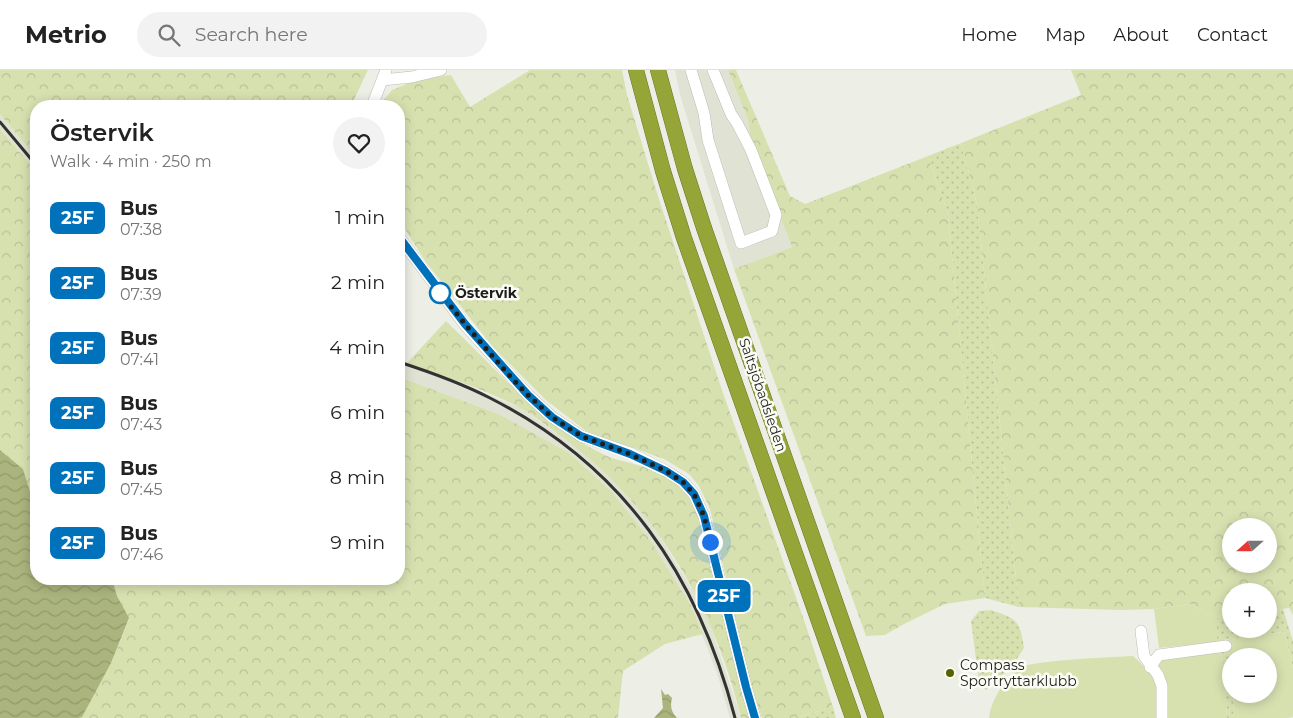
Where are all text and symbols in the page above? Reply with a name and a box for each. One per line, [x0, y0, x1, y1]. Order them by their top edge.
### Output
search box [137, 12, 487, 57]
text: Metrio [25, 20, 107, 49]
icon: search [155, 21, 183, 49]
text: Search here [195, 23, 308, 46]
text: Home [961, 24, 1017, 46]
text: Map [1045, 24, 1085, 46]
text: About [1113, 24, 1169, 46]
text: Contact [1197, 24, 1268, 46]
button: heart [333, 117, 385, 169]
text: Östervik [50, 118, 154, 147]
text: Walk · 4 min · 250 m [50, 152, 212, 171]
text: Bus [120, 197, 158, 220]
text: 1 min [335, 206, 385, 229]
text: 25F [61, 207, 94, 229]
text: 07:38 [120, 220, 162, 239]
text: Bus [120, 262, 158, 285]
text: 2 min [331, 271, 385, 294]
text: 25F [61, 272, 94, 294]
marker: Östervik [429, 282, 451, 304]
place label: Östervik [455, 284, 518, 302]
text: 07:39 [120, 285, 162, 304]
text: Bus [120, 327, 158, 350]
text: 4 min [329, 336, 385, 359]
street label: Saltsjöbadsleden [735, 336, 791, 454]
text: 25F [61, 337, 94, 359]
text: 07:41 [120, 350, 159, 369]
text: Bus [120, 392, 158, 415]
text: 6 min [330, 401, 385, 424]
text: 25F [61, 402, 94, 424]
text: 07:43 [120, 415, 162, 434]
text: Bus [120, 457, 158, 480]
text: 8 min [330, 466, 385, 489]
text: 25F [61, 467, 94, 489]
text: 07:45 [120, 480, 163, 499]
north arrow [1222, 518, 1278, 572]
map controls [1222, 518, 1277, 703]
text: Bus [120, 522, 158, 545]
your location [698, 530, 723, 555]
text: 9 min [330, 531, 385, 554]
text: 25F [61, 532, 94, 554]
text: 07:46 [120, 545, 163, 564]
line badge: 25F [695, 580, 753, 612]
button: + [1222, 583, 1277, 638]
text: 25F [708, 585, 740, 607]
button: − [1222, 648, 1277, 703]
place label: Compass Sportryttarklubb [960, 656, 1077, 690]
marker: Compass Sportryttarklubb [944, 667, 956, 679]

